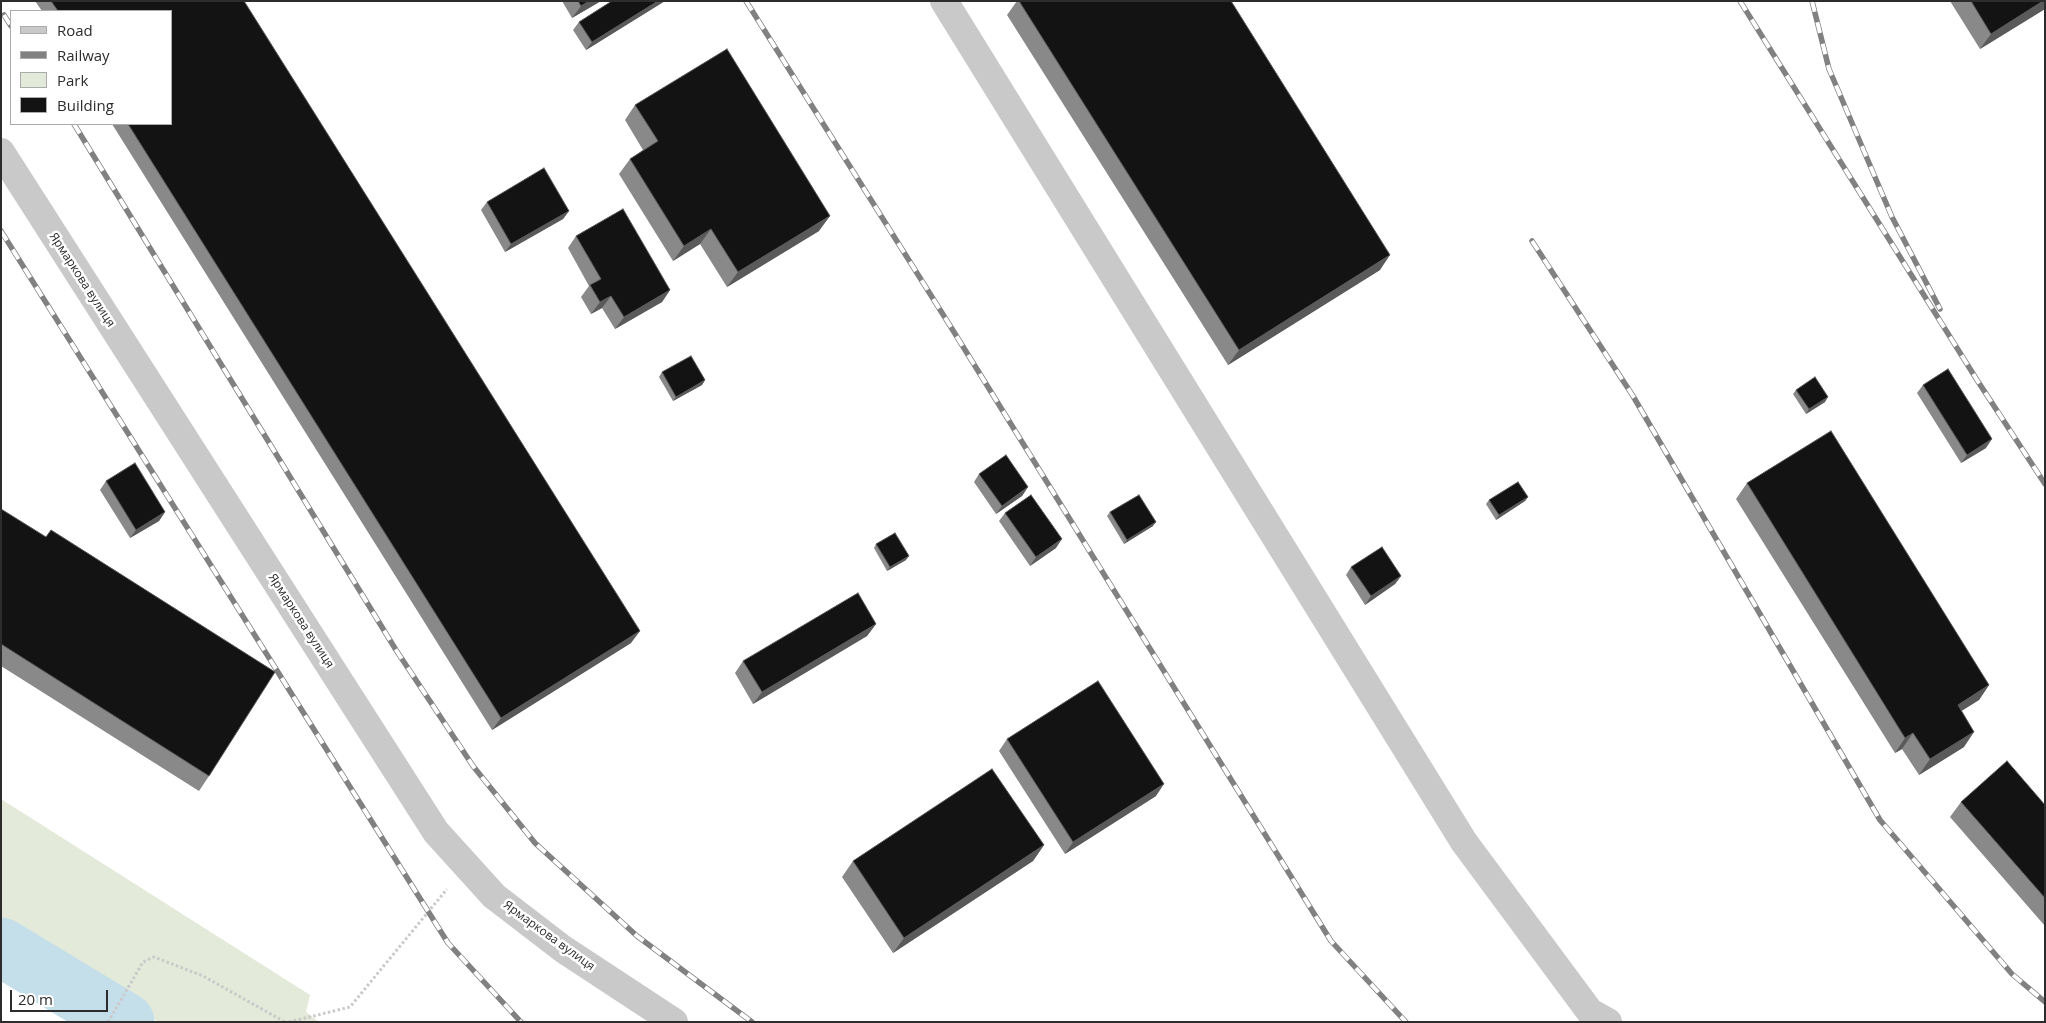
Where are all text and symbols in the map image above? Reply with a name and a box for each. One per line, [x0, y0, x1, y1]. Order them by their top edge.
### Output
legend [10, 10, 172, 125]
text: Road [57, 20, 93, 40]
text: Railway [57, 45, 110, 65]
text: Park [57, 70, 88, 90]
text: Building [57, 95, 114, 115]
street label: Ярмаркова вулиця [46, 230, 118, 330]
street label: Ярмаркова вулиця [265, 571, 337, 671]
street label: Ярмаркова вулиця [501, 898, 597, 974]
scale bar [12, 980, 110, 1012]
text: 20 m [18, 989, 53, 1009]

